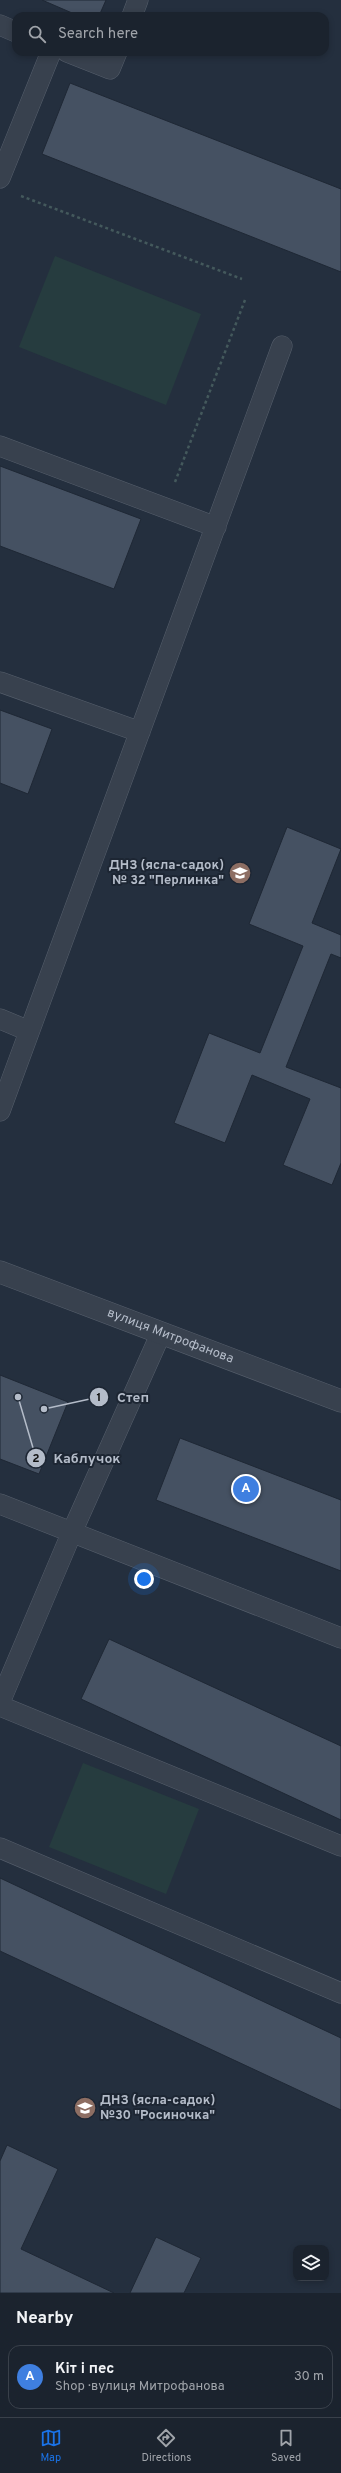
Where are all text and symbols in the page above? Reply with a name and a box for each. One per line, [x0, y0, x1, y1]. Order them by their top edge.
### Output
search box [12, 12, 329, 56]
icon: search [26, 23, 48, 45]
text: Search here [58, 25, 138, 44]
place label: ДНЗ (ясла-садок) № 32 "Перлинка" [109, 858, 224, 889]
school or university icon: ДНЗ (ясла-садок) № 32 "Перлинка" [227, 860, 253, 886]
street label: вулиця Митрофанова [105, 1305, 236, 1368]
callout: Степ [89, 1384, 157, 1410]
text: 1 [97, 1390, 101, 1406]
text: Степ [117, 1390, 149, 1407]
callout: Каблучок [26, 1445, 129, 1471]
text: 2 [32, 1451, 40, 1467]
text: Каблучок [53, 1451, 121, 1468]
pin: A [233, 1474, 259, 1504]
your location [134, 1569, 154, 1589]
place label: ДНЗ (ясла-садок) №30 "Росиночка" [100, 2093, 215, 2124]
school or university icon: ДНЗ (ясла-садок) №30 "Росиночка" [72, 2095, 98, 2121]
map controls [293, 2245, 329, 2281]
button: layers [293, 2245, 329, 2281]
text: Nearby [16, 2308, 73, 2330]
text: Кіт і пес [55, 2360, 114, 2379]
text: A [25, 2369, 35, 2385]
text: 30 m [294, 2369, 324, 2385]
text: Shop · вулиця Митрофанова [55, 2379, 225, 2395]
tab: Map [40, 2427, 62, 2465]
tab: Directions [141, 2427, 191, 2465]
tab: Saved [271, 2427, 301, 2465]

